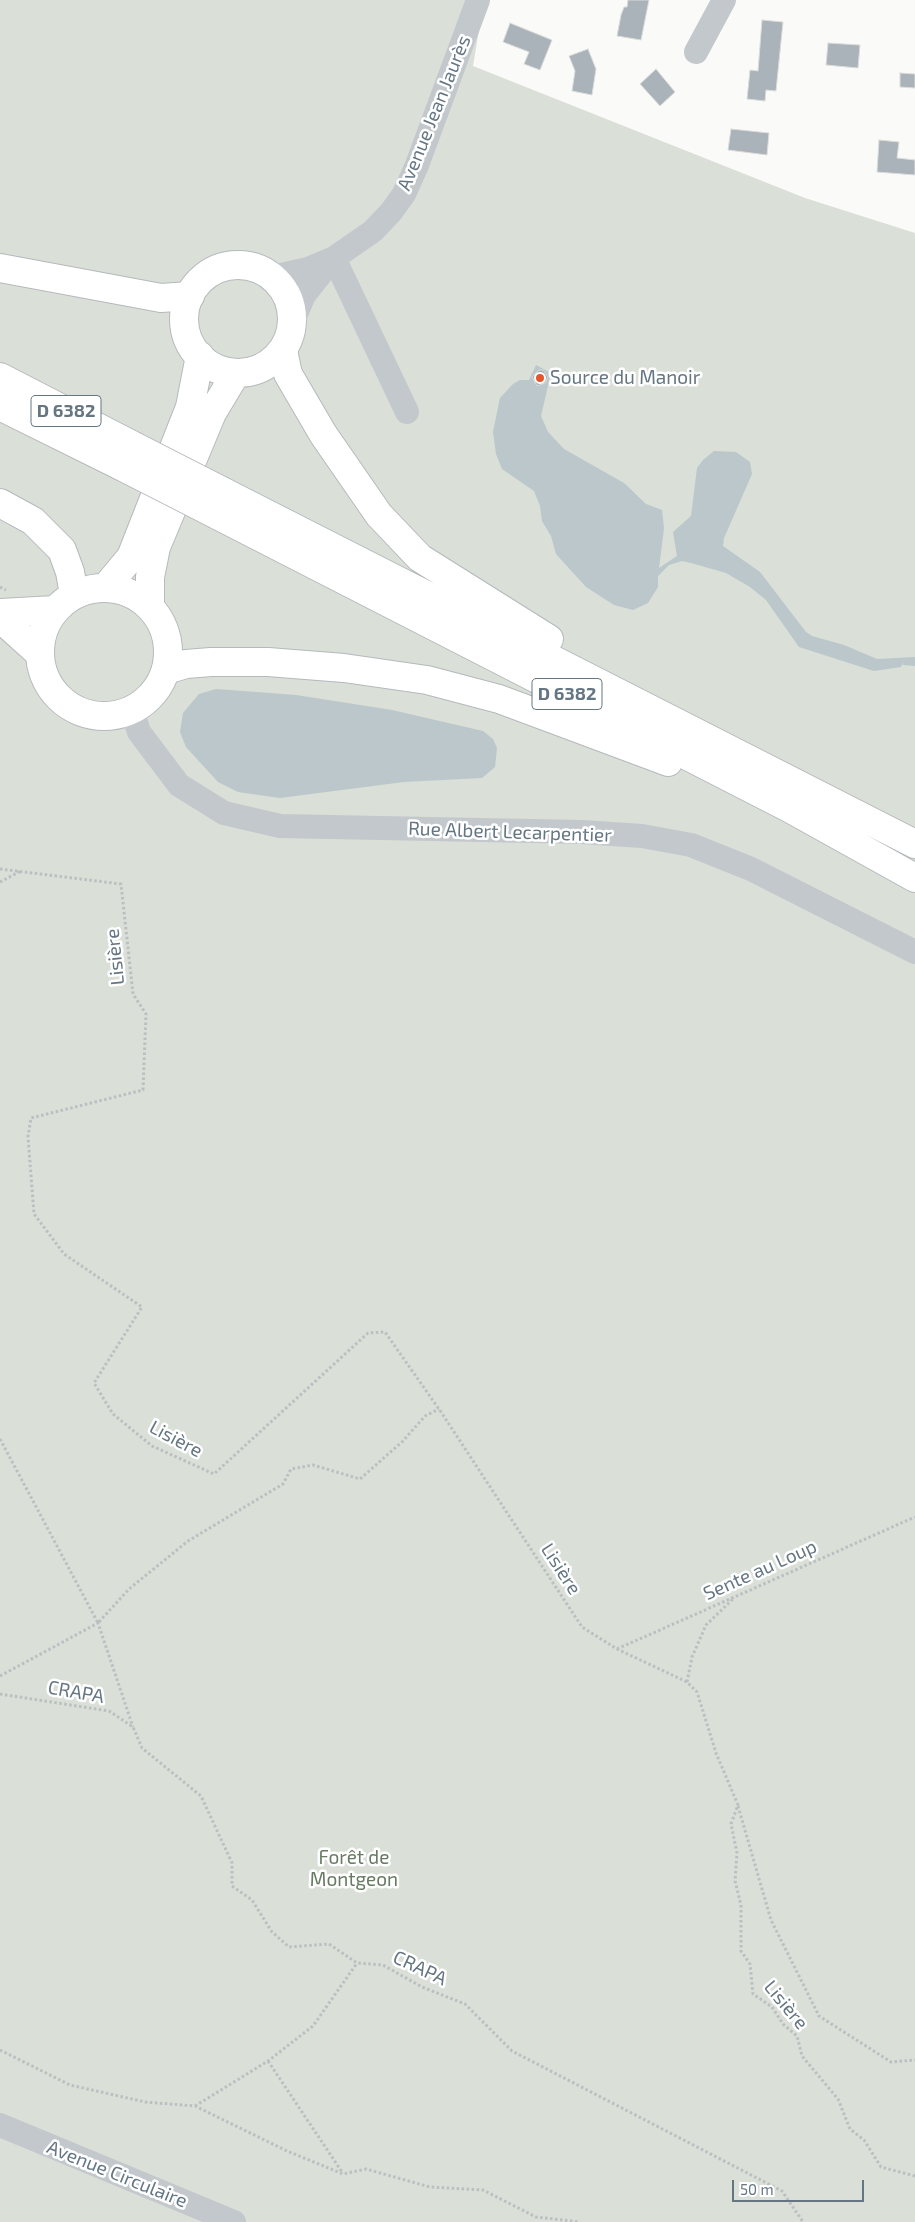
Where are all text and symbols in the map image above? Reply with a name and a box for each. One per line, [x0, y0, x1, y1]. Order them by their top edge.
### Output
street label: Avenue Jean Jaurès [392, 32, 476, 194]
place label: Source du Manoir [550, 367, 700, 389]
marker: Source du Manoir [534, 372, 546, 384]
road number: D 6382 [31, 396, 101, 426]
road number: D 6382 [532, 679, 602, 710]
street label: Rue Albert Lecarpentier [408, 817, 612, 847]
street label: Lisière [101, 928, 129, 986]
street label: Lisière [146, 1416, 206, 1462]
street label: Sente au Loup [700, 1535, 820, 1605]
street label: Lisière [536, 1539, 586, 1599]
street label: CRAPA [46, 1676, 106, 1708]
park label: Forêt de Montgeon [310, 1847, 398, 1891]
street label: CRAPA [389, 1946, 451, 1990]
street label: Lisière [759, 1976, 813, 2034]
street label: Avenue Circulaire [44, 2135, 190, 2213]
scale bar [735, 2170, 868, 2202]
text: 50 m [740, 2180, 774, 2198]

